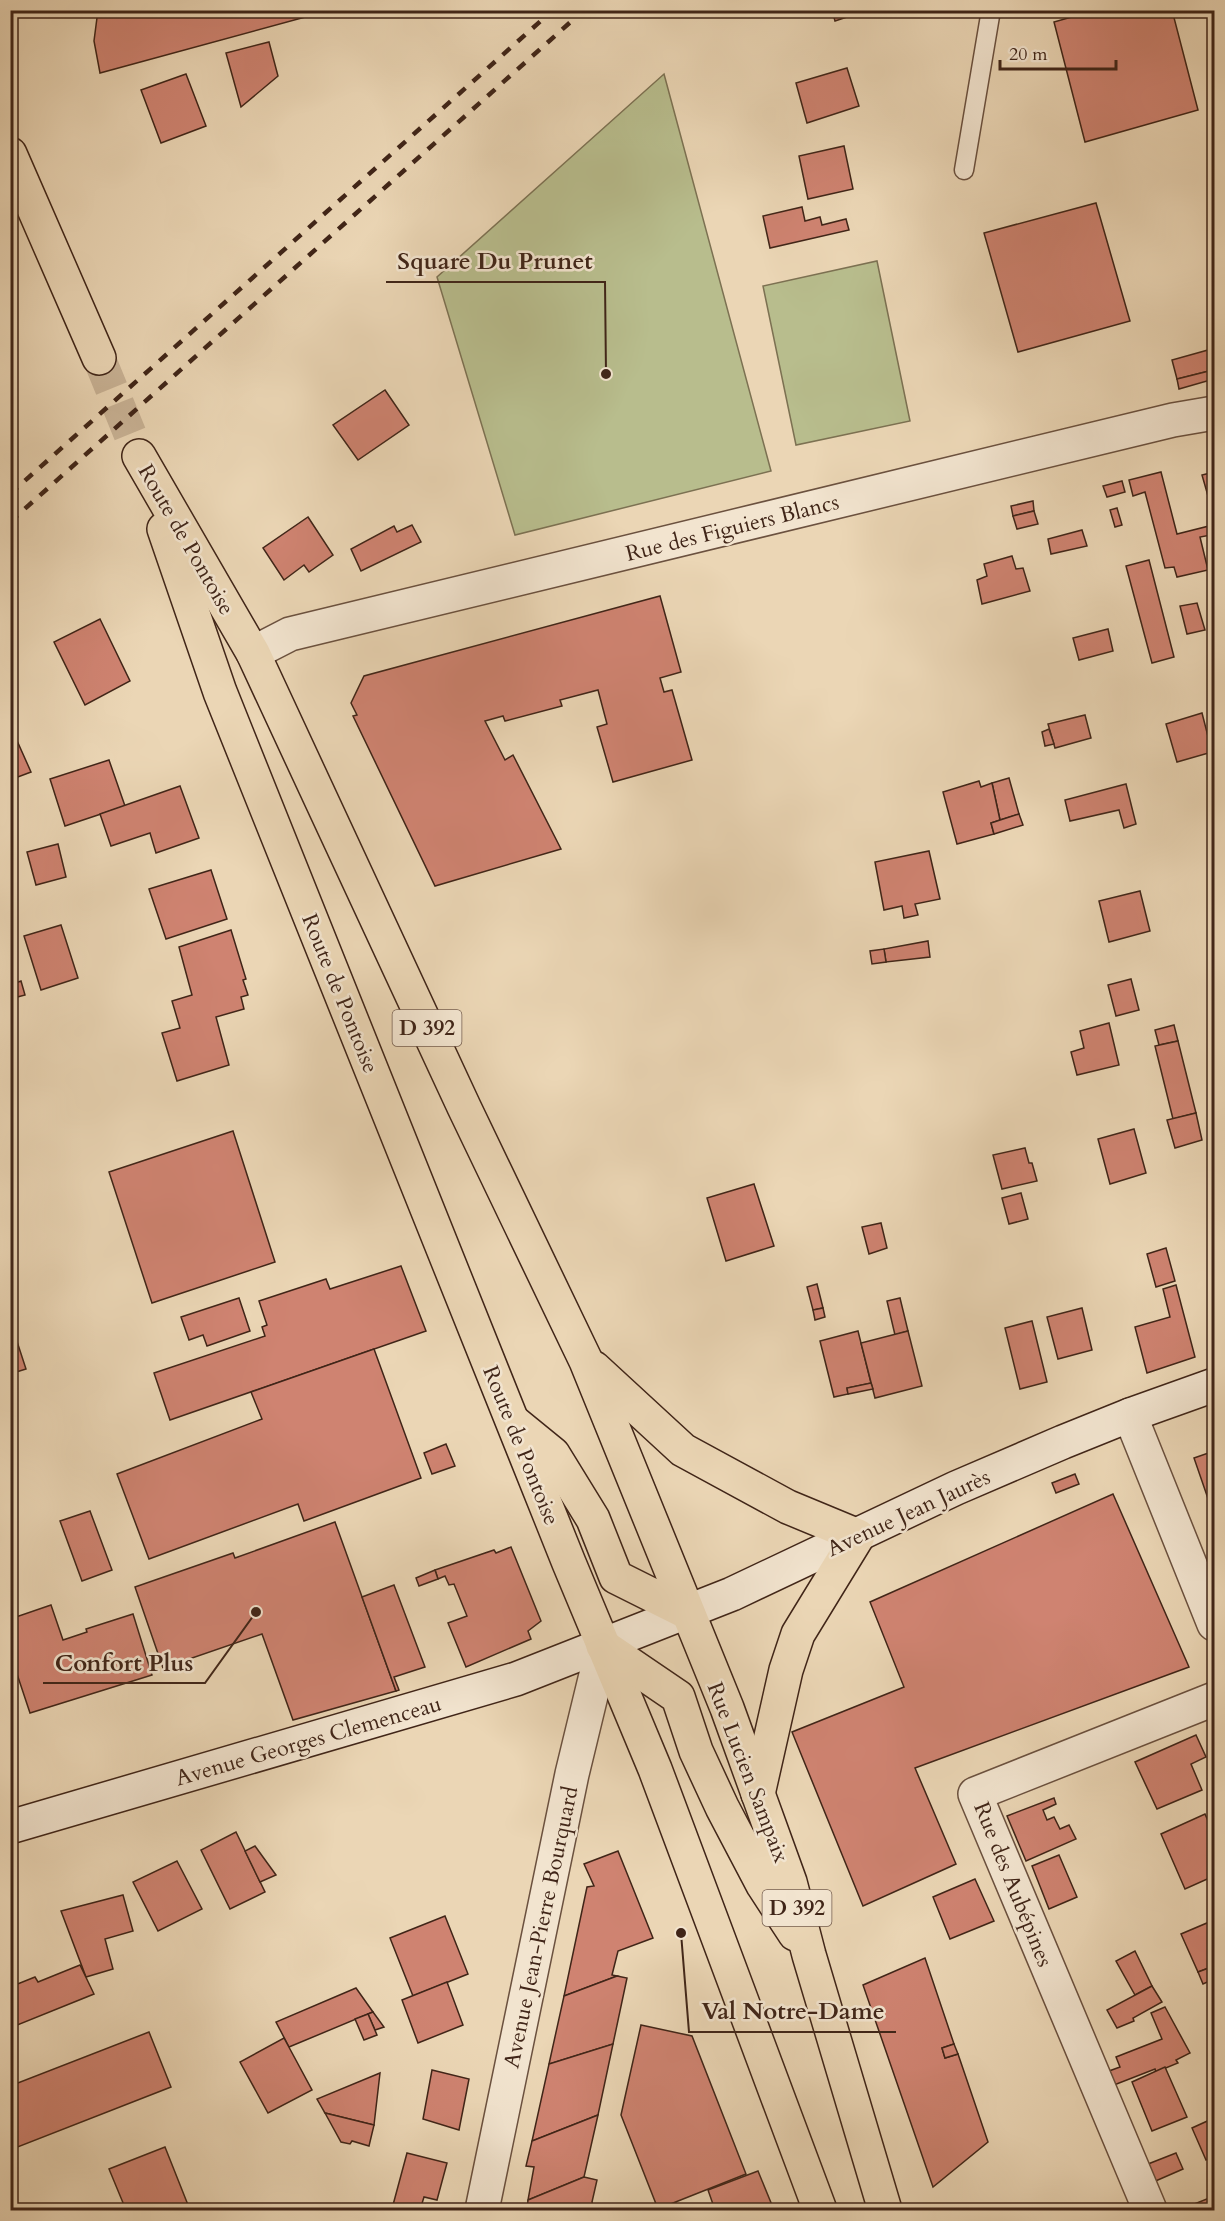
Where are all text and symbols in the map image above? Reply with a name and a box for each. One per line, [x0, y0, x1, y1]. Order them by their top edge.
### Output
scale bar [1000, 33, 1116, 71]
text: 20 m [1009, 42, 1048, 67]
callout: Square Du Prunet [386, 240, 605, 282]
text: Square Du Prunet [397, 245, 593, 278]
street label: Route de Pontoise [131, 459, 241, 620]
street label: Rue des Figuiers Blancs [622, 487, 842, 569]
street label: Route de Pontoise [294, 909, 386, 1078]
road number: D 392 [392, 1010, 462, 1046]
street label: Route de Pontoise [475, 1361, 567, 1530]
street label: Avenue Jean Jaurès [822, 1462, 995, 1564]
callout: Confort Plus [43, 1641, 205, 1683]
text: Confort Plus [55, 1647, 193, 1680]
street label: Rue Lucien Sampaix [700, 1678, 796, 1867]
street label: Avenue Georges Clemenceau [172, 1689, 445, 1793]
street label: Avenue Jean-Pierre Bourquard [496, 1783, 586, 2071]
street label: Rue des Aubépines [966, 1797, 1060, 1971]
road number: D 392 [762, 1890, 832, 1926]
callout: Val Notre-Dame [689, 1990, 896, 2032]
text: Val Notre-Dame [701, 1995, 885, 2028]

